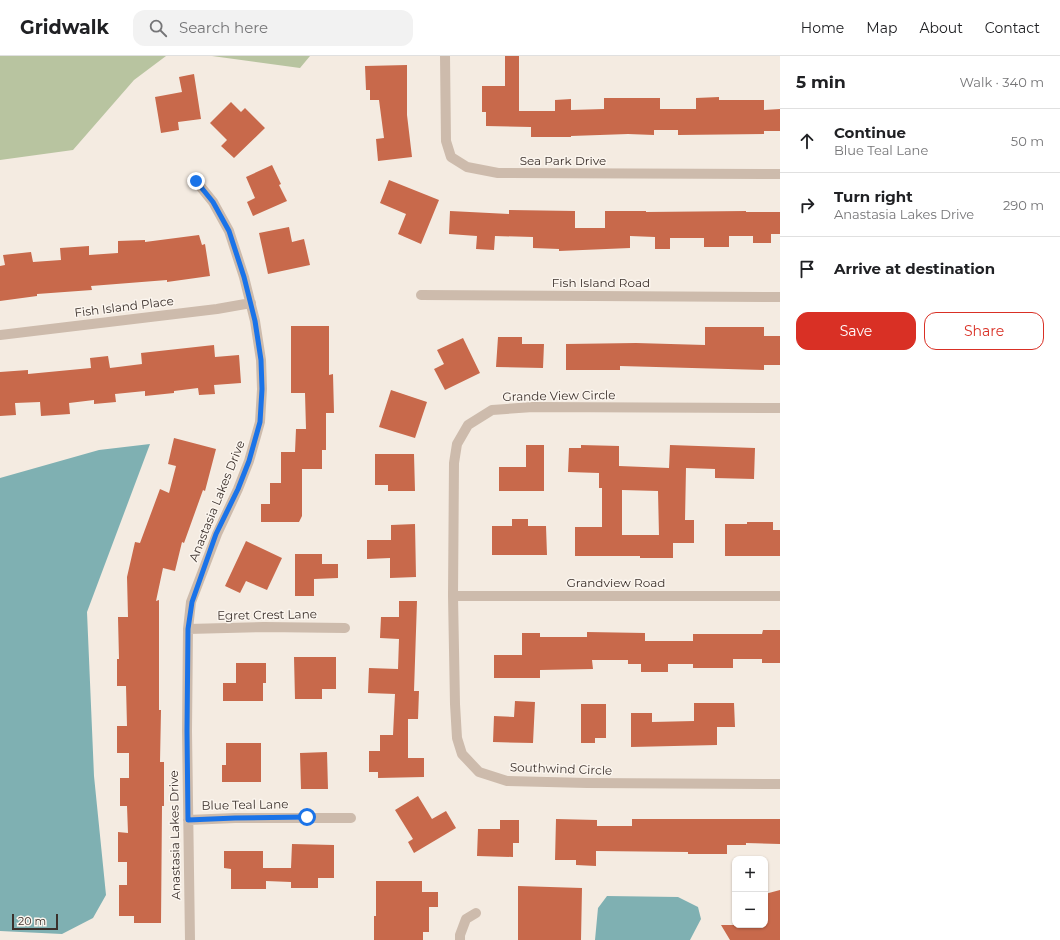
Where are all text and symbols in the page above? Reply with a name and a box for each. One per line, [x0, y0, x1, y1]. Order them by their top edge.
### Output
search box [133, 10, 413, 46]
text: Gridwalk [20, 16, 109, 39]
icon: search [147, 17, 169, 39]
text: Search here [179, 18, 268, 37]
text: Home [801, 19, 844, 37]
text: Map [866, 19, 897, 37]
text: About [919, 19, 963, 37]
text: Contact [985, 19, 1040, 37]
text: 5 min [796, 72, 846, 92]
text: Walk · 340 m [960, 74, 1044, 90]
text: Continue [834, 123, 906, 142]
icon: ahead [796, 130, 818, 152]
text: 50 m [1011, 133, 1044, 149]
text: Blue Teal Lane [834, 142, 928, 158]
street label: Sea Park Drive [520, 153, 606, 168]
route end [187, 172, 205, 190]
text: Turn right [834, 187, 913, 206]
icon: right [796, 194, 818, 216]
text: 290 m [1003, 197, 1044, 213]
text: Anastasia Lakes Drive [834, 206, 974, 222]
icon: arrive [796, 258, 818, 280]
text: Arrive at destination [834, 259, 995, 278]
street label: Fish Island Road [552, 275, 650, 290]
street label: Fish Island Place [73, 293, 174, 320]
button: Save [796, 312, 916, 350]
button: Share [924, 312, 1044, 350]
street label: Grande View Circle [502, 387, 616, 404]
street label: Anastasia Lakes Drive [185, 438, 248, 564]
street label: Grandview Road [567, 575, 665, 590]
street label: Egret Crest Lane [217, 606, 317, 623]
street label: Southwind Circle [510, 759, 613, 778]
street label: Anastasia Lakes Drive [166, 770, 183, 900]
street label: Blue Teal Lane [201, 796, 289, 813]
route start [298, 808, 316, 826]
map controls [732, 856, 768, 928]
button: + [732, 856, 768, 892]
button: − [732, 892, 768, 928]
scale bar [12, 912, 58, 931]
text: 20 m [18, 914, 46, 928]

